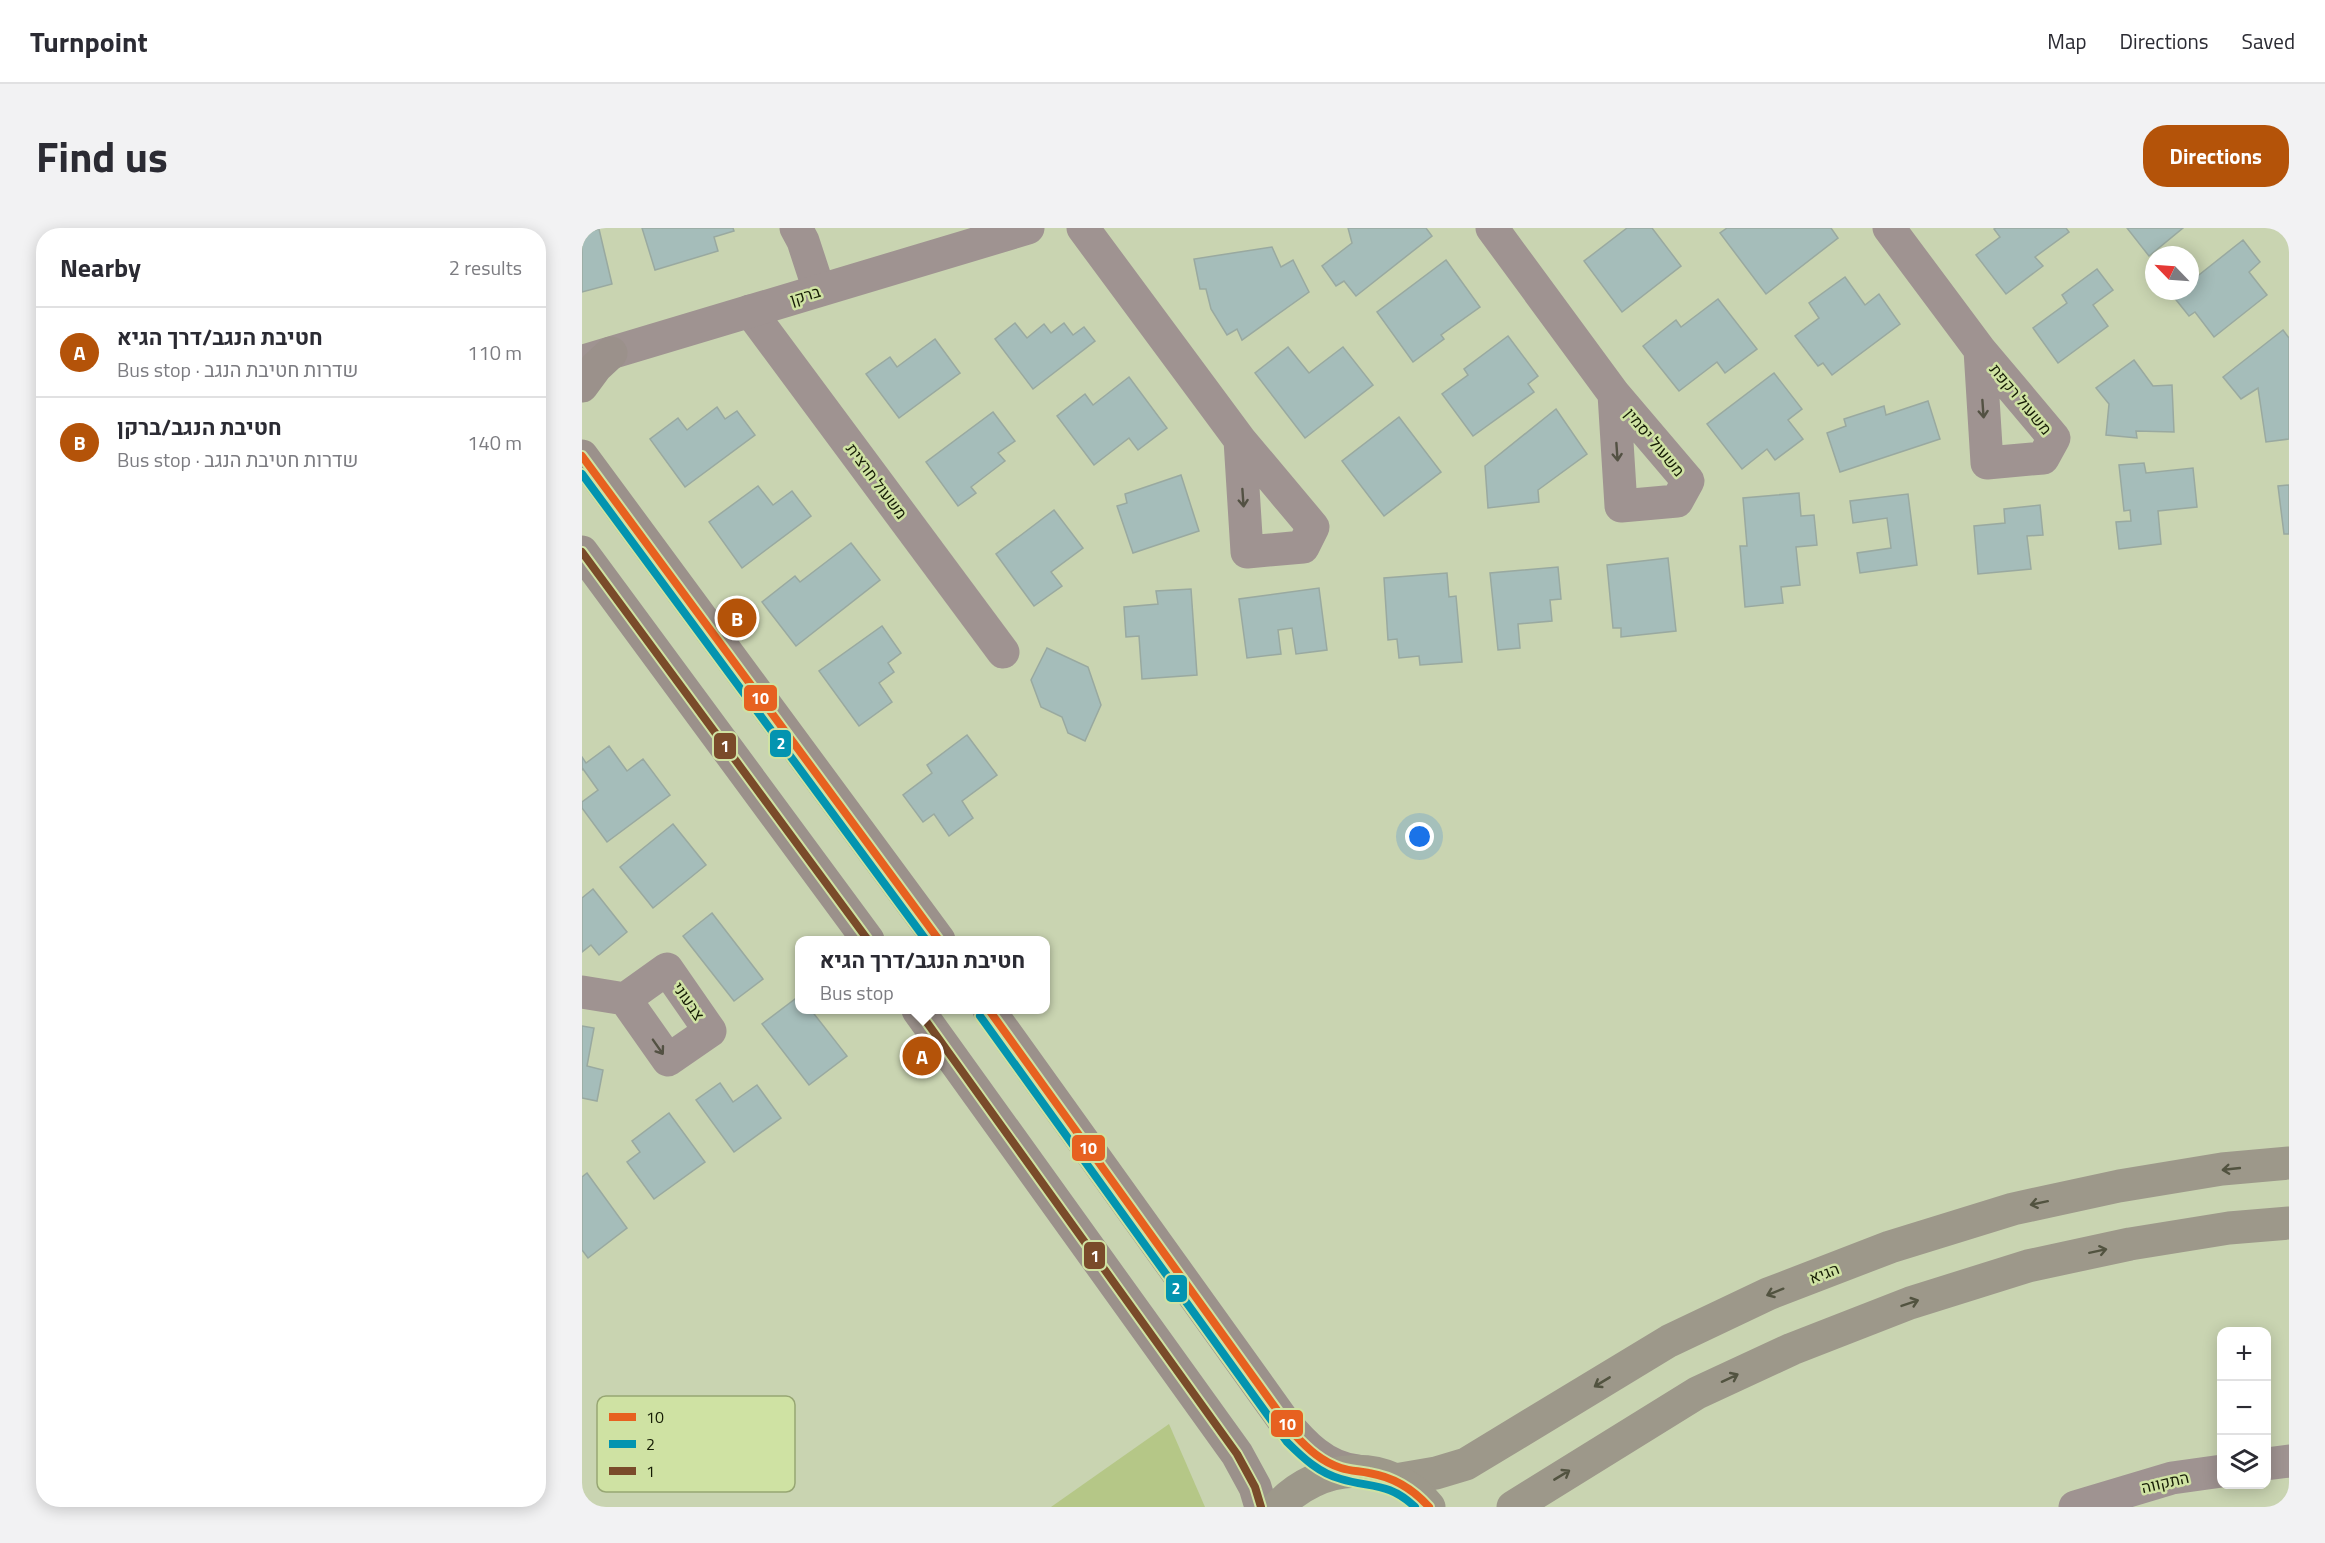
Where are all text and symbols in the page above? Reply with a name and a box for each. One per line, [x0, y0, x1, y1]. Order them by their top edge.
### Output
text: Turnpoint [30, 20, 148, 63]
text: Map [2047, 25, 2087, 57]
text: Directions [2120, 25, 2209, 57]
text: Saved [2242, 25, 2295, 57]
text: Find us [36, 124, 168, 188]
button: Directions [2143, 125, 2289, 187]
north arrow [2145, 246, 2199, 300]
text: Nearby [60, 248, 141, 287]
text: 2 results [449, 252, 522, 283]
street label: ברקן [787, 279, 824, 311]
text: חטיבת הנגב/דרך הגיא [117, 320, 323, 354]
text: A [73, 337, 86, 368]
text: 110 m [467, 337, 522, 368]
text: Bus stop · שדרות חטיבת הנגב [117, 354, 358, 385]
street label: משעול רקפת [1984, 358, 2058, 440]
one-way arrow [1978, 398, 1989, 418]
street label: משעול יסמין [1619, 402, 1691, 482]
text: חטיבת הנגב/ברקן [117, 410, 282, 444]
text: B [73, 427, 86, 458]
text: 140 m [467, 427, 522, 458]
street label: משעול חרצית [840, 438, 914, 524]
one-way arrow [1612, 441, 1623, 461]
text: Bus stop · שדרות חטיבת הנגב [117, 444, 358, 475]
one-way arrow [1238, 488, 1249, 508]
pin: B [718, 596, 756, 640]
line badge: 10 [743, 684, 778, 712]
text: 10 [751, 686, 769, 710]
line badge: 2 [769, 729, 792, 758]
text: 2 [777, 731, 785, 755]
line badge: 1 [713, 732, 737, 760]
text: 1 [721, 734, 729, 758]
your location [1405, 822, 1434, 851]
popup [795, 936, 1050, 1014]
text: חטיבת הנגב/דרך הגיא [820, 943, 1025, 977]
street label: צבעוני [667, 977, 711, 1025]
text: Bus stop [820, 977, 894, 1008]
pin: A [902, 1034, 942, 1078]
one-way arrow [652, 1039, 664, 1055]
line badge: 10 [1071, 1134, 1106, 1162]
text: 10 [1079, 1136, 1097, 1160]
one-way arrow [2221, 1164, 2241, 1175]
one-way arrow [2030, 1198, 2049, 1209]
line badge: 1 [1083, 1241, 1106, 1270]
text: 1 [1091, 1244, 1099, 1268]
one-way arrow [2088, 1244, 2107, 1256]
street label: הגיא [1805, 1256, 1843, 1290]
line badge: 2 [1165, 1274, 1188, 1303]
text: 2 [1172, 1276, 1180, 1300]
one-way arrow [1766, 1287, 1784, 1298]
one-way arrow [1900, 1297, 1919, 1308]
map controls [2217, 1327, 2271, 1489]
button: + [2217, 1327, 2271, 1381]
one-way arrow [1721, 1371, 1739, 1383]
one-way arrow [1594, 1376, 1611, 1388]
button: − [2217, 1381, 2271, 1435]
legend [597, 1396, 795, 1492]
text: 10 [646, 1405, 664, 1429]
line badge: 10 [1270, 1409, 1304, 1438]
text: 10 [1278, 1412, 1296, 1436]
text: 2 [646, 1432, 655, 1456]
button: layers [2217, 1435, 2271, 1489]
text: 1 [646, 1459, 655, 1483]
street label: התקווה [2139, 1465, 2191, 1499]
one-way arrow [1553, 1469, 1570, 1481]

